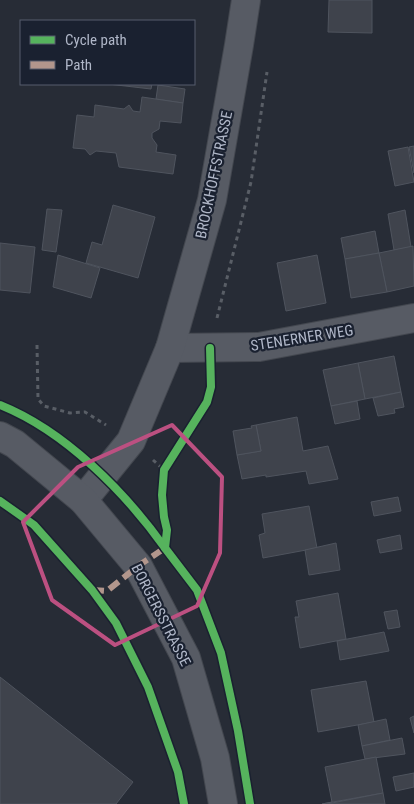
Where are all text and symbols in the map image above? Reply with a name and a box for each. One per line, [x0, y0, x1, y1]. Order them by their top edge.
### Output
legend [20, 20, 195, 85]
text: Cycle path [65, 31, 127, 49]
text: Path [65, 56, 92, 74]
street label: BROCKHOFFSTRASSE [192, 110, 236, 240]
street label: STENERNER WEG [249, 321, 355, 355]
street label: BORGERSSTRASSE [127, 561, 195, 669]

